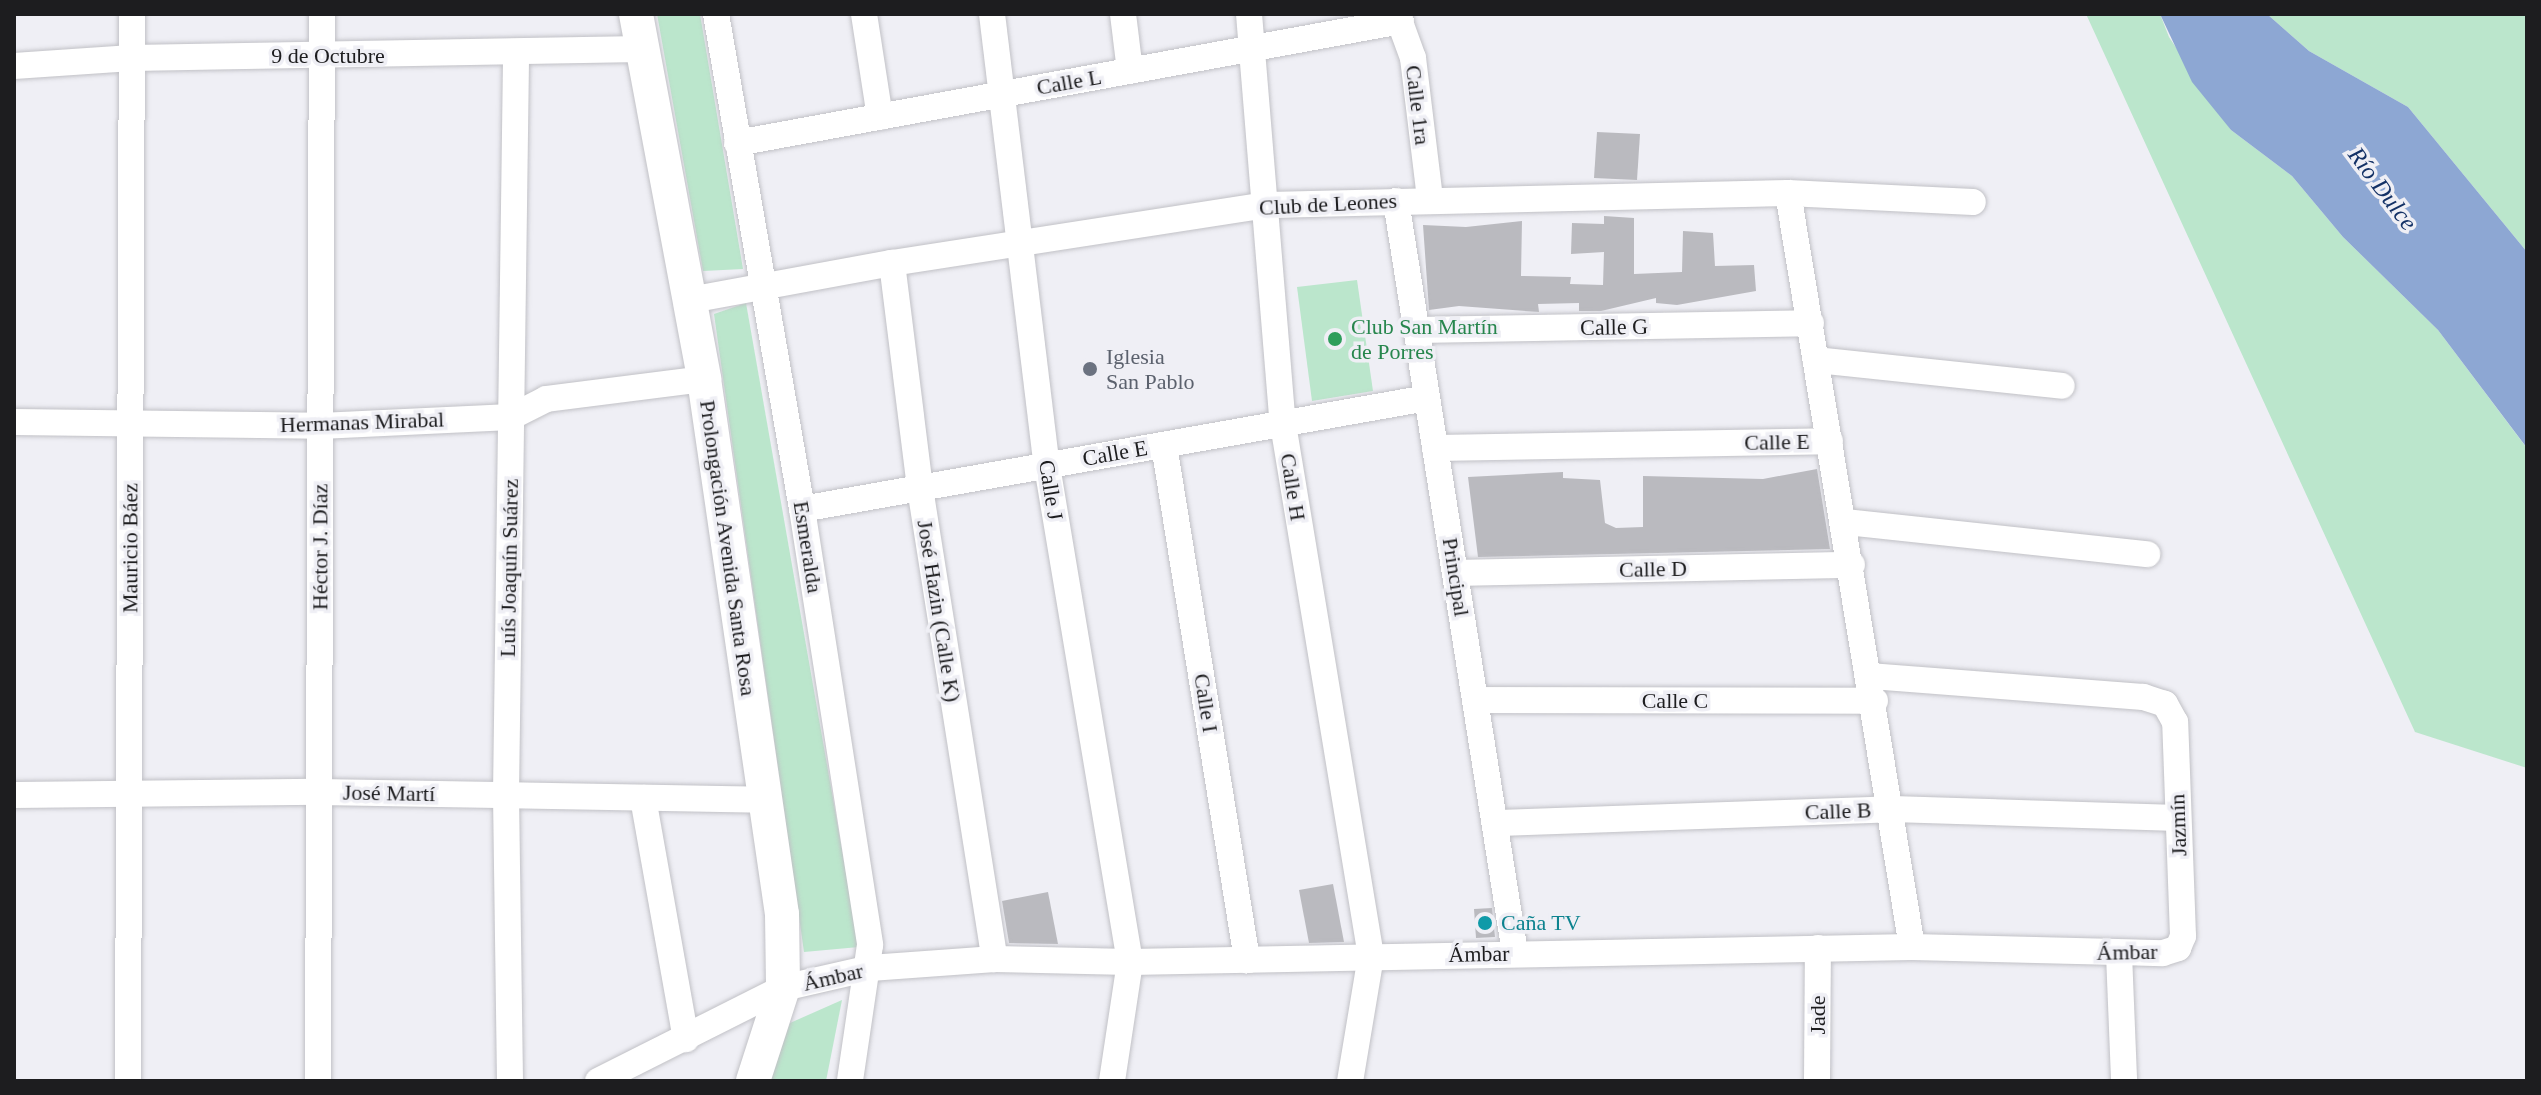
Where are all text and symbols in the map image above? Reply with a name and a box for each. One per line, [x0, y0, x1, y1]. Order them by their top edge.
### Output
street label: 9 de Octubre [271, 43, 385, 69]
street label: Calle L [1035, 63, 1103, 101]
street label: Calle 1ra [1400, 64, 1436, 146]
water label: Río Dulce [2341, 142, 2423, 236]
street label: Club de Leones [1258, 187, 1398, 221]
place label: Club San Martín de Porres [1351, 313, 1498, 364]
street label: Calle G [1580, 313, 1648, 341]
marker: Club San Martín de Porres [1326, 330, 1344, 348]
place label: Iglesia San Pablo [1106, 343, 1195, 394]
marker: Iglesia San Pablo [1081, 360, 1099, 378]
street label: Prolongación Avenida Santa Rosa [694, 398, 762, 698]
street label: Hermanas Mirabal [279, 406, 445, 438]
street label: Calle E [1744, 428, 1810, 456]
street label: Calle E [1081, 434, 1149, 472]
street label: Calle H [1275, 451, 1311, 523]
street label: Calle J [1033, 458, 1069, 522]
street label: Luís Joaquín Suárez [494, 479, 524, 657]
street label: Mauricio Báez [117, 483, 143, 613]
street label: Héctor J. Díaz [307, 484, 333, 610]
street label: Esmeralda [788, 499, 828, 595]
street label: José Hazin (Calle K) [912, 518, 966, 704]
street label: Principal [1437, 536, 1475, 618]
street label: Calle D [1619, 555, 1687, 583]
street label: Calle I [1188, 672, 1224, 734]
street label: Calle C [1642, 688, 1708, 714]
street label: José Martí [343, 779, 435, 807]
street label: Jazmín [2164, 793, 2192, 857]
street label: Calle B [1804, 797, 1872, 825]
place label: Caña TV [1501, 910, 1581, 936]
marker: Caña TV [1476, 914, 1494, 932]
street label: Ámbar [2096, 938, 2158, 966]
street label: Ámbar [1448, 940, 1510, 968]
street label: Ámbar [800, 957, 866, 997]
street label: Jade [1805, 995, 1831, 1035]

